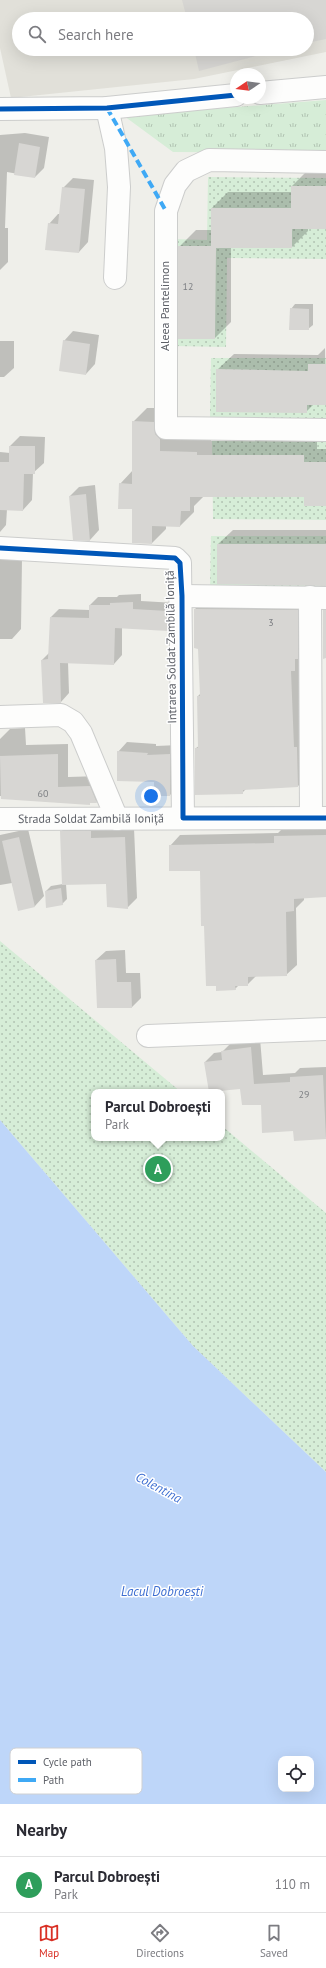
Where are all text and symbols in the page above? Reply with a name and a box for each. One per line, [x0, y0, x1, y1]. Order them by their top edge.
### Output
search box [12, 12, 314, 56]
icon: search [26, 23, 48, 45]
text: Search here [58, 25, 134, 44]
north arrow [230, 68, 266, 104]
street label: Aleea Pantelimon [157, 261, 172, 351]
house number: 12 [183, 280, 193, 293]
street label: Intrarea Soldat Zambilă Ioniță [162, 570, 179, 724]
house number: 3 [268, 616, 274, 629]
your location [141, 786, 161, 806]
house number: 60 [38, 787, 49, 800]
street label: Strada Soldat Zambilă Ioniță [18, 810, 164, 826]
house number: 29 [299, 1088, 309, 1101]
popup [91, 1089, 225, 1141]
text: Parcul Dobroești [105, 1097, 211, 1116]
text: Park [105, 1116, 129, 1133]
pin: A [145, 1154, 171, 1184]
water label: Colentina [133, 1468, 185, 1507]
water label: Lacul Dobroești [121, 1583, 204, 1600]
legend [10, 1748, 142, 1794]
text: Cycle path [43, 1755, 92, 1769]
map controls [278, 1756, 314, 1792]
button: locate [278, 1756, 314, 1792]
text: Path [43, 1773, 64, 1787]
text: Nearby [16, 1819, 67, 1841]
text: Parcul Dobroești [54, 1867, 160, 1886]
text: A [25, 1876, 33, 1893]
text: 110 m [275, 1876, 310, 1893]
text: Park [54, 1886, 78, 1903]
tab: Map [38, 1922, 60, 1960]
tab: Directions [136, 1922, 184, 1960]
tab: Saved [260, 1922, 288, 1960]

